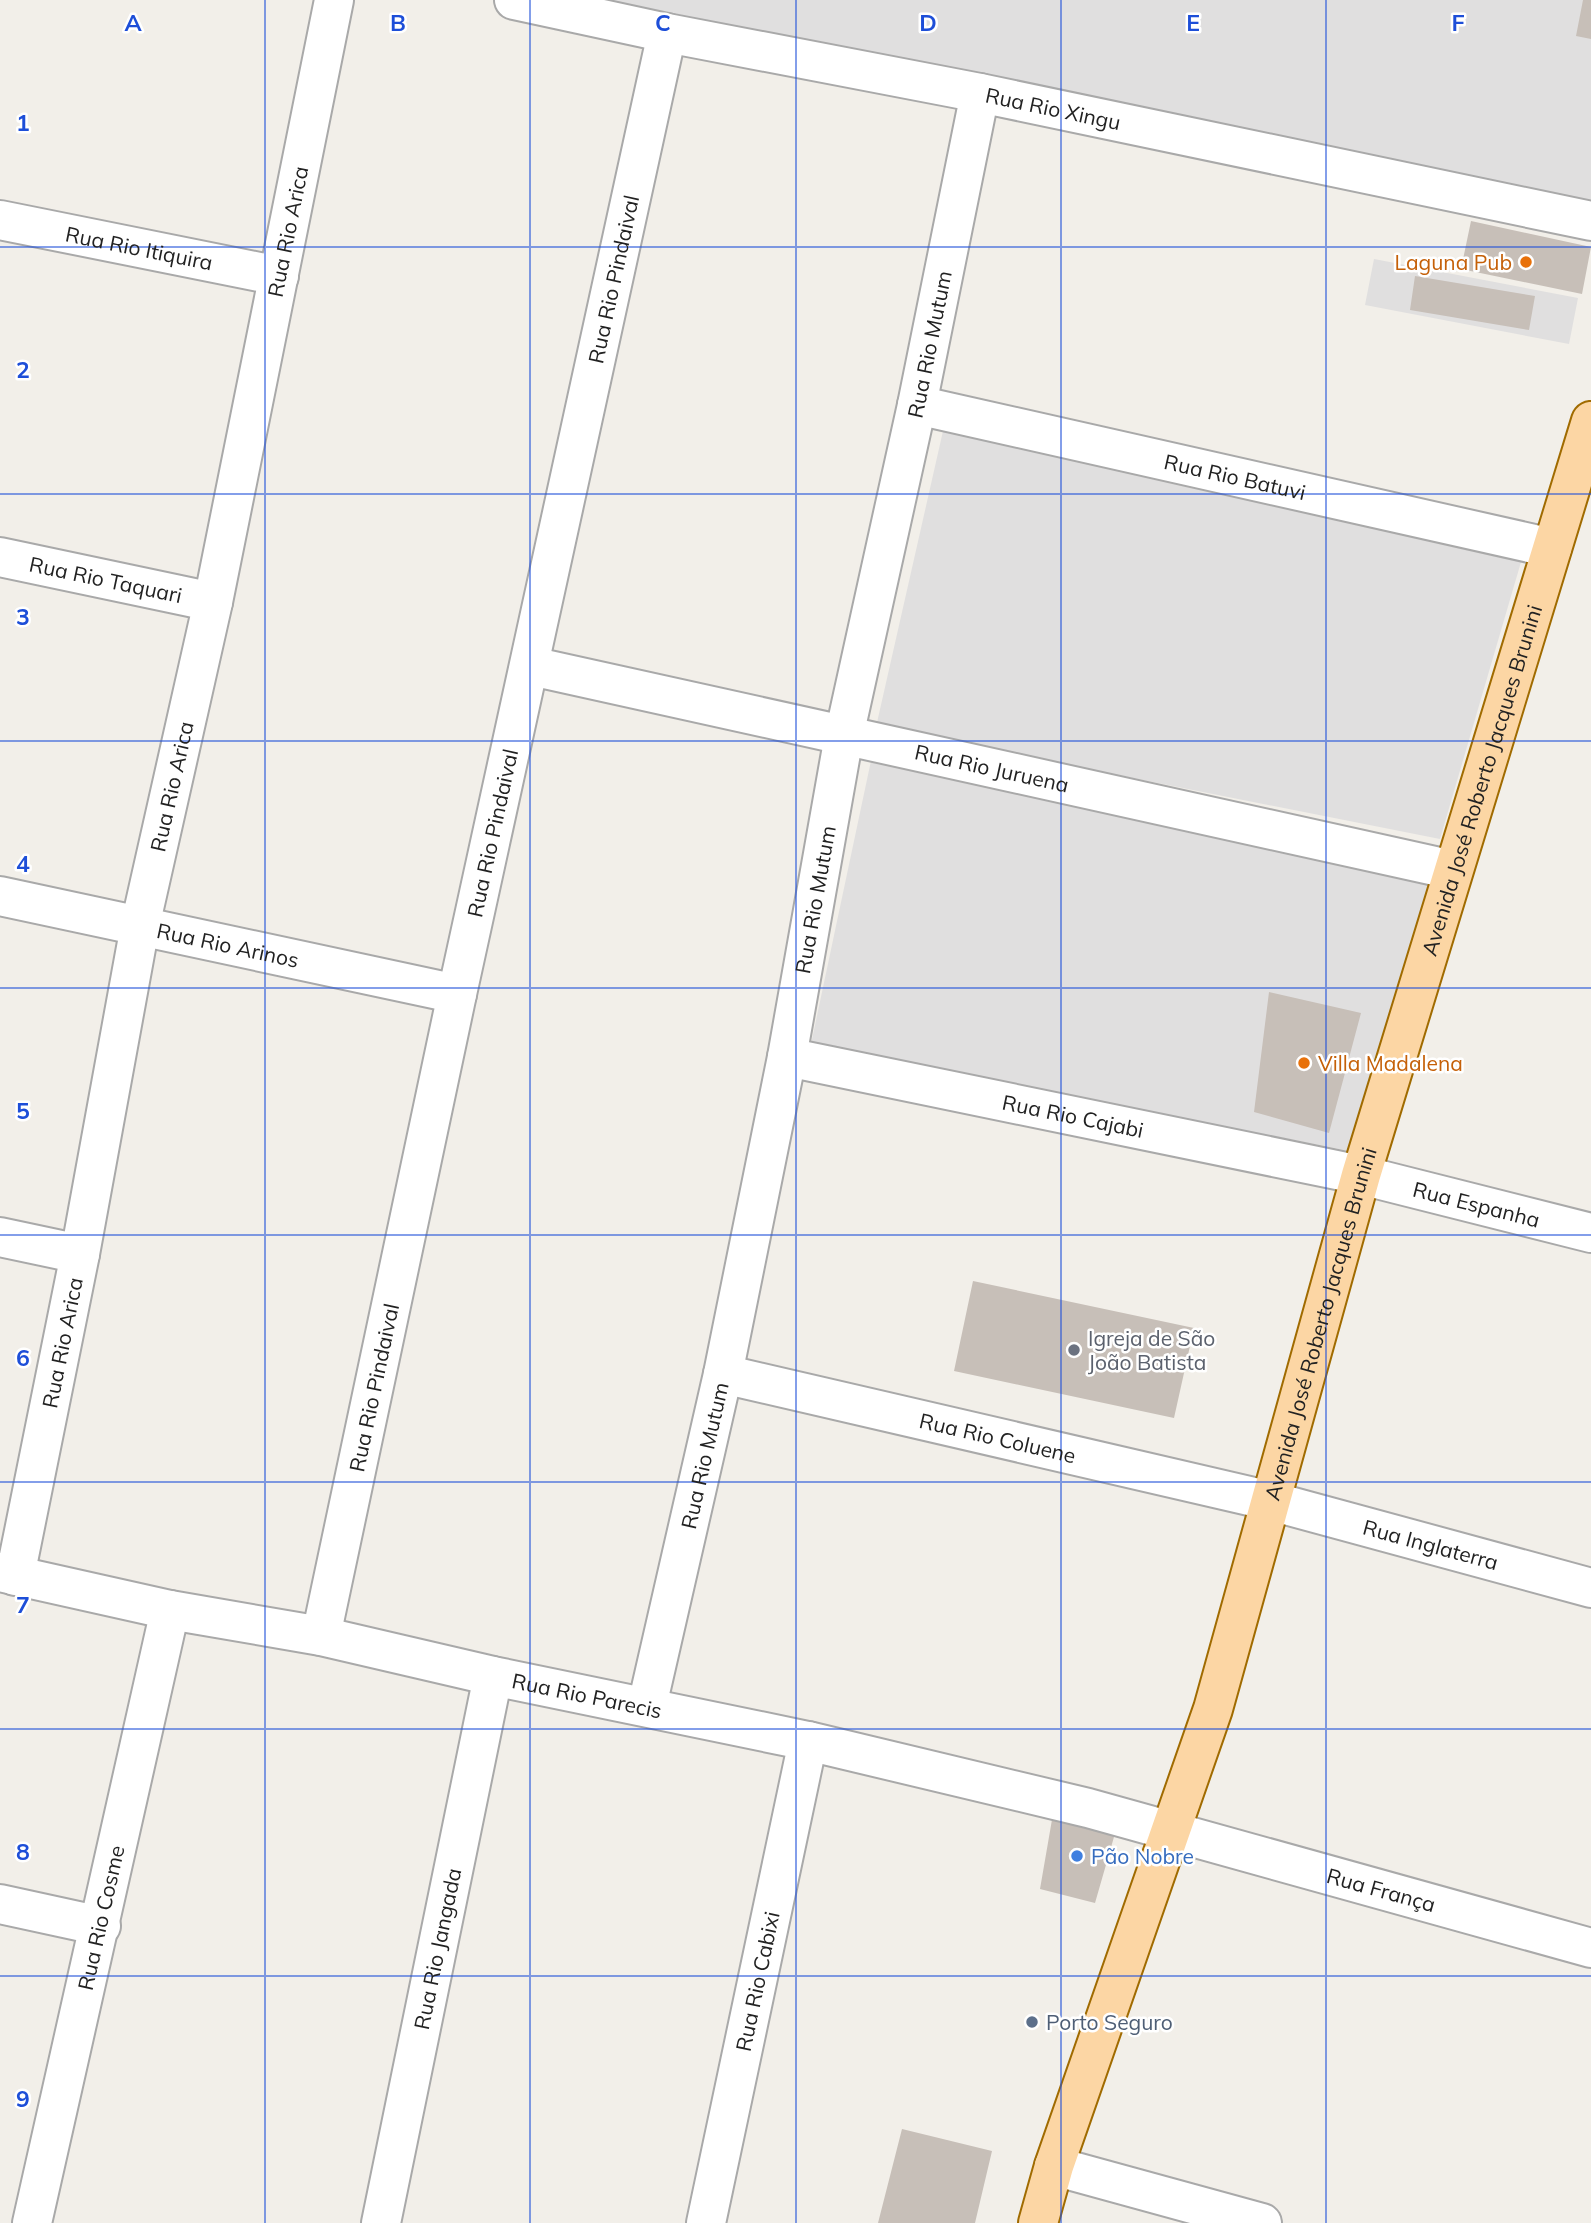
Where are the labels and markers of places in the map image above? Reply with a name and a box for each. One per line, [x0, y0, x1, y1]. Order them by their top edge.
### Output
place label: Laguna Pub [1395, 249, 1512, 275]
marker: Laguna Pub [1518, 254, 1534, 270]
place label: Villa Madalena [1318, 1050, 1463, 1076]
marker: Villa Madalena [1296, 1055, 1312, 1071]
place label: Igreja de São João Batista [1088, 1325, 1215, 1375]
marker: Igreja de São João Batista [1066, 1342, 1082, 1358]
place label: Pão Nobre [1091, 1843, 1194, 1869]
marker: Pão Nobre [1069, 1848, 1085, 1864]
place label: Porto Seguro [1046, 2009, 1173, 2035]
marker: Porto Seguro [1024, 2014, 1040, 2030]

